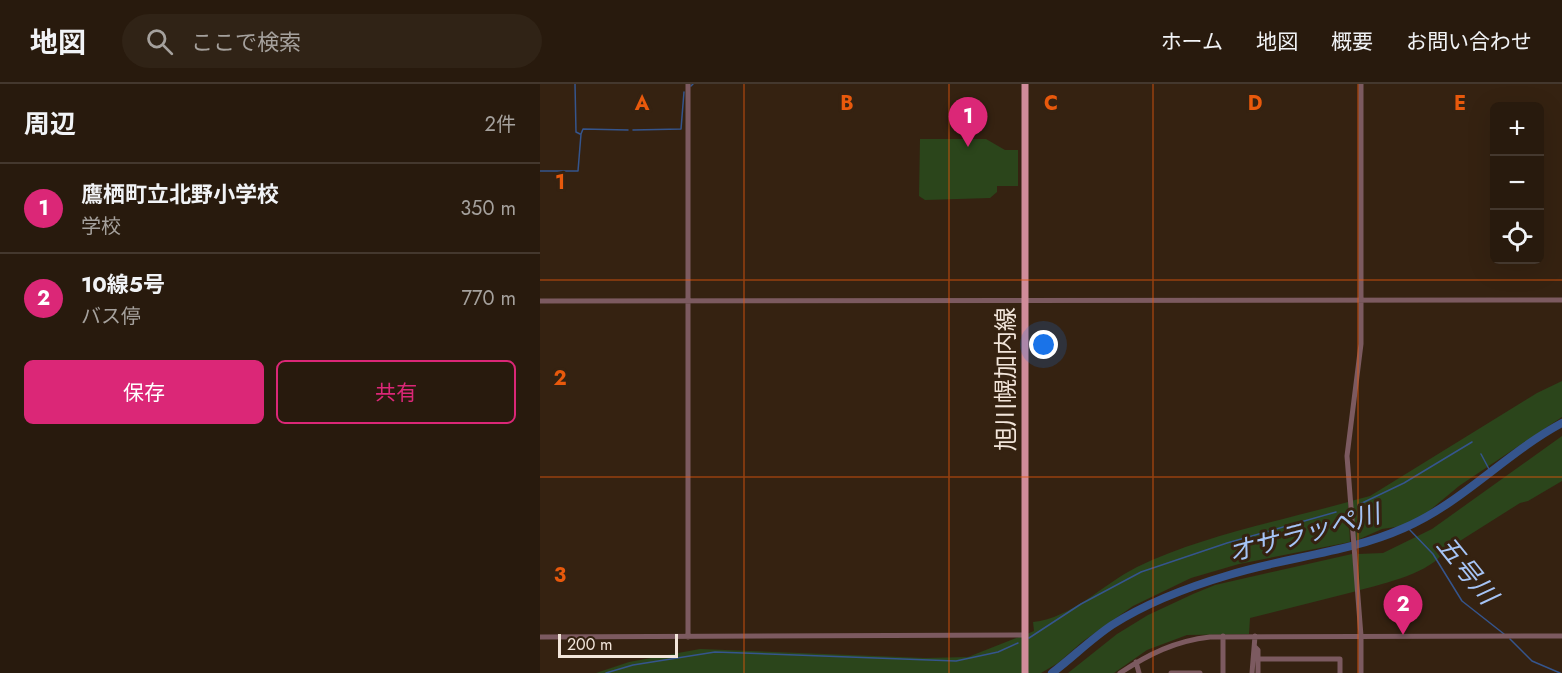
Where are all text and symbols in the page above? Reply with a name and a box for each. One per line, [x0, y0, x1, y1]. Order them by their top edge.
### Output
search box [122, 14, 542, 68]
text: 地図 [30, 22, 86, 63]
icon: search [143, 25, 176, 58]
text: ここで検索 [191, 26, 301, 58]
text: ホーム [1161, 27, 1223, 57]
text: 地図 [1256, 27, 1298, 57]
text: 概要 [1331, 27, 1373, 57]
text: お問い合わせ [1406, 27, 1532, 57]
text: A [634, 89, 650, 118]
text: B [840, 89, 854, 118]
text: C [1044, 89, 1058, 118]
text: D [1248, 89, 1262, 118]
text: E [1454, 89, 1466, 118]
pin: 1 [948, 98, 988, 147]
map controls [1490, 102, 1544, 264]
button: + [1490, 102, 1544, 156]
text: 周辺 [24, 105, 76, 143]
text: 2件 [485, 110, 516, 139]
button: − [1490, 156, 1544, 210]
text: 1 [555, 168, 565, 197]
text: 鷹栖町立北野小学校 [81, 178, 279, 210]
text: 1 [38, 194, 49, 223]
text: 350 m [460, 194, 516, 223]
button: locate [1490, 210, 1544, 264]
text: 学校 [81, 212, 121, 241]
text: 10線5号 [81, 268, 165, 300]
text: 2 [37, 284, 50, 313]
text: 770 m [461, 284, 516, 313]
text: バス停 [81, 302, 141, 331]
street label: 旭川幌加内線 [988, 307, 1023, 451]
your location [1029, 330, 1058, 359]
button: 保存 [24, 360, 264, 424]
button: 共有 [276, 360, 516, 424]
text: 2 [553, 364, 567, 393]
water label: オサラッペ川 [1224, 494, 1387, 572]
water label: 五号川 [1428, 528, 1508, 615]
text: 3 [554, 561, 566, 590]
pin: 2 [1384, 586, 1422, 635]
scale bar [558, 631, 678, 658]
text: 200 m [567, 633, 613, 656]

